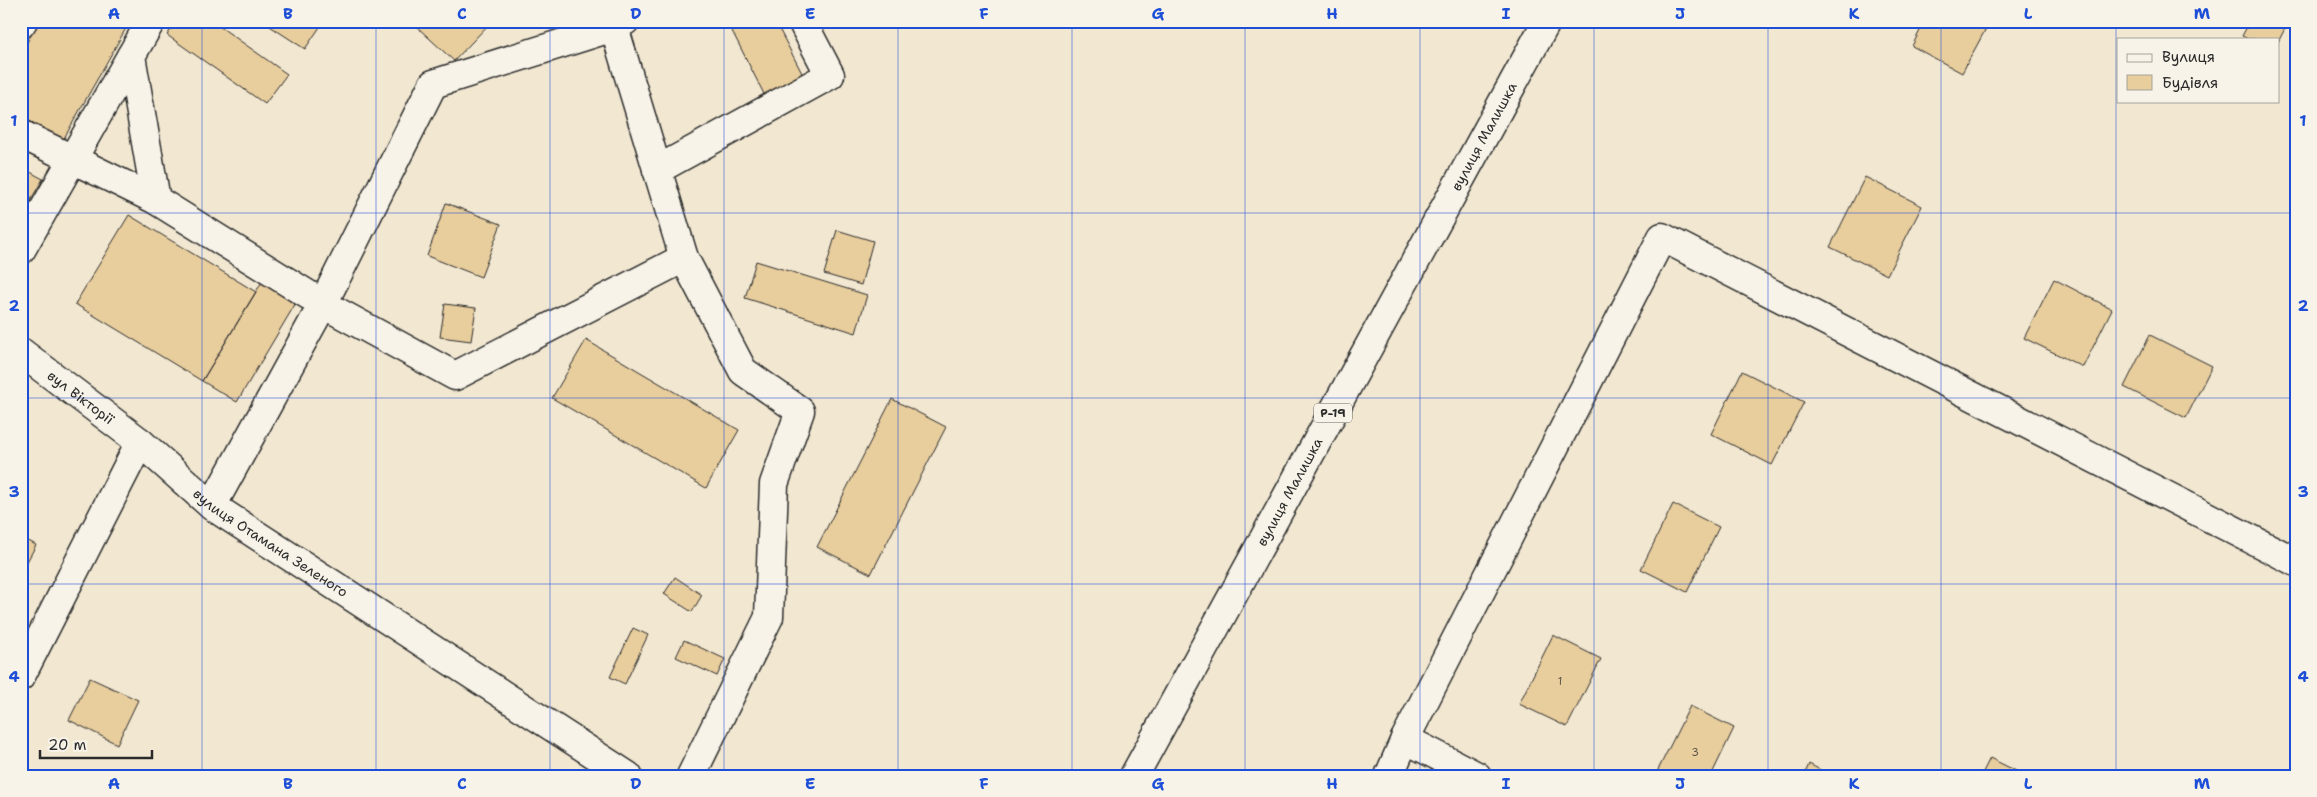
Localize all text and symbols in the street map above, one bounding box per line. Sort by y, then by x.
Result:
text: A [108,3,120,24]
text: B [283,3,293,24]
text: C [457,3,467,24]
text: D [630,3,642,24]
text: E [805,3,815,24]
text: F [979,3,989,24]
text: G [1152,3,1165,24]
text: H [1326,3,1338,24]
text: I [1502,3,1511,24]
text: J [1675,3,1685,24]
text: K [1849,3,1860,24]
text: L [2024,3,2033,24]
text: M [2194,3,2211,24]
legend [2117,38,2280,102]
text: Вулиця [2162,47,2215,67]
text: Будівля [2162,73,2218,93]
street label: вулиця Малишка [1447,79,1521,194]
text: 1 [10,110,18,131]
text: 1 [2299,110,2307,131]
text: 2 [8,295,20,316]
text: 2 [2297,295,2309,316]
street label: вул Вікторії [44,366,118,429]
road number: Р-19 [1314,403,1352,422]
street label: вулиця Малишка [1253,434,1327,549]
text: 3 [8,481,20,502]
text: 3 [2297,481,2309,502]
street label: вулиця Отамана Зеленого [189,484,352,601]
text: 4 [8,666,20,687]
text: 4 [2297,666,2309,687]
house number: 1 [1558,674,1562,689]
scale bar [40,727,152,759]
text: 20 m [48,735,87,755]
house number: 3 [1691,745,1699,760]
text: A [108,773,120,794]
text: B [283,773,293,794]
text: C [457,773,467,794]
text: D [630,773,642,794]
text: E [805,773,815,794]
text: F [979,773,989,794]
text: G [1152,773,1165,794]
text: H [1326,773,1338,794]
text: I [1502,773,1511,794]
text: J [1675,773,1685,794]
text: K [1849,773,1860,794]
text: L [2024,773,2033,794]
text: M [2194,773,2211,794]

